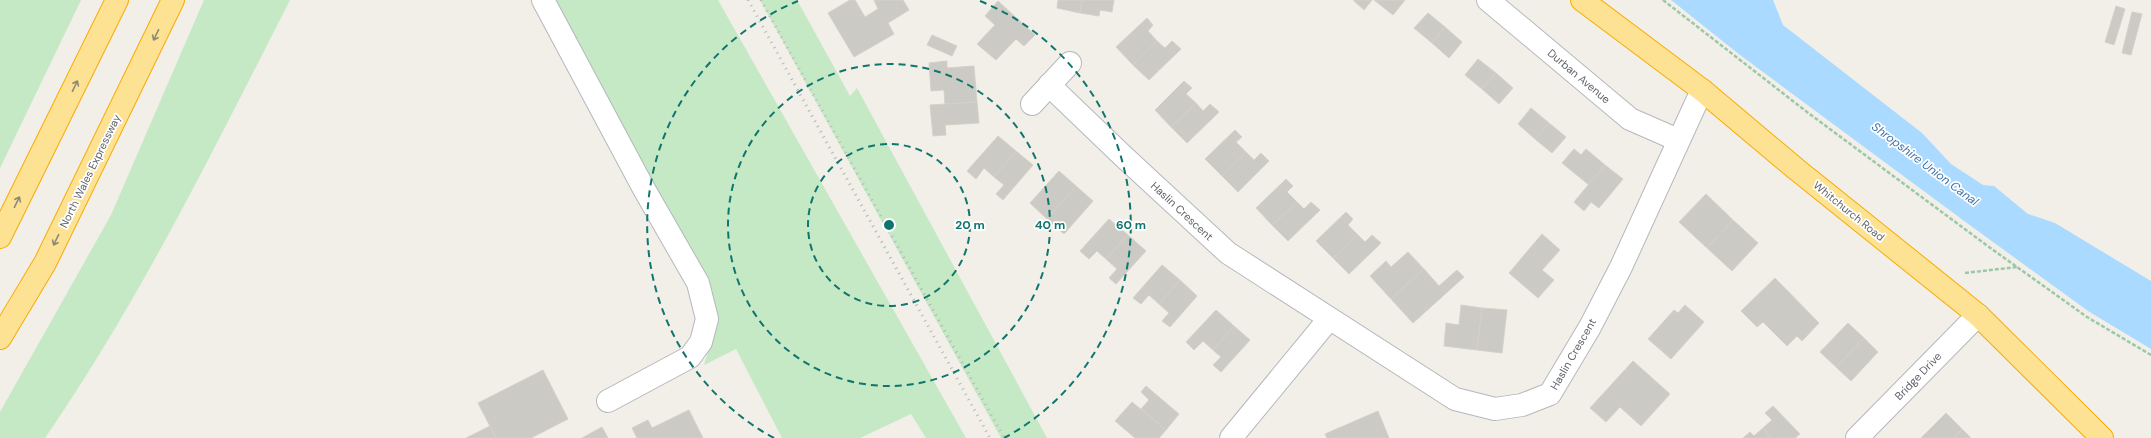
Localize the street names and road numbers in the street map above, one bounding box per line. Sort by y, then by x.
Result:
street label: Durban Avenue [1545,46,1613,106]
street label: North Wales Expressway [56,112,124,230]
street label: Whitchurch Road [1811,178,1888,244]
street label: Haslin Crescent [1148,179,1216,243]
street label: Haslin Crescent [1547,316,1599,392]
street label: Bridge Drive [1892,349,1944,403]

